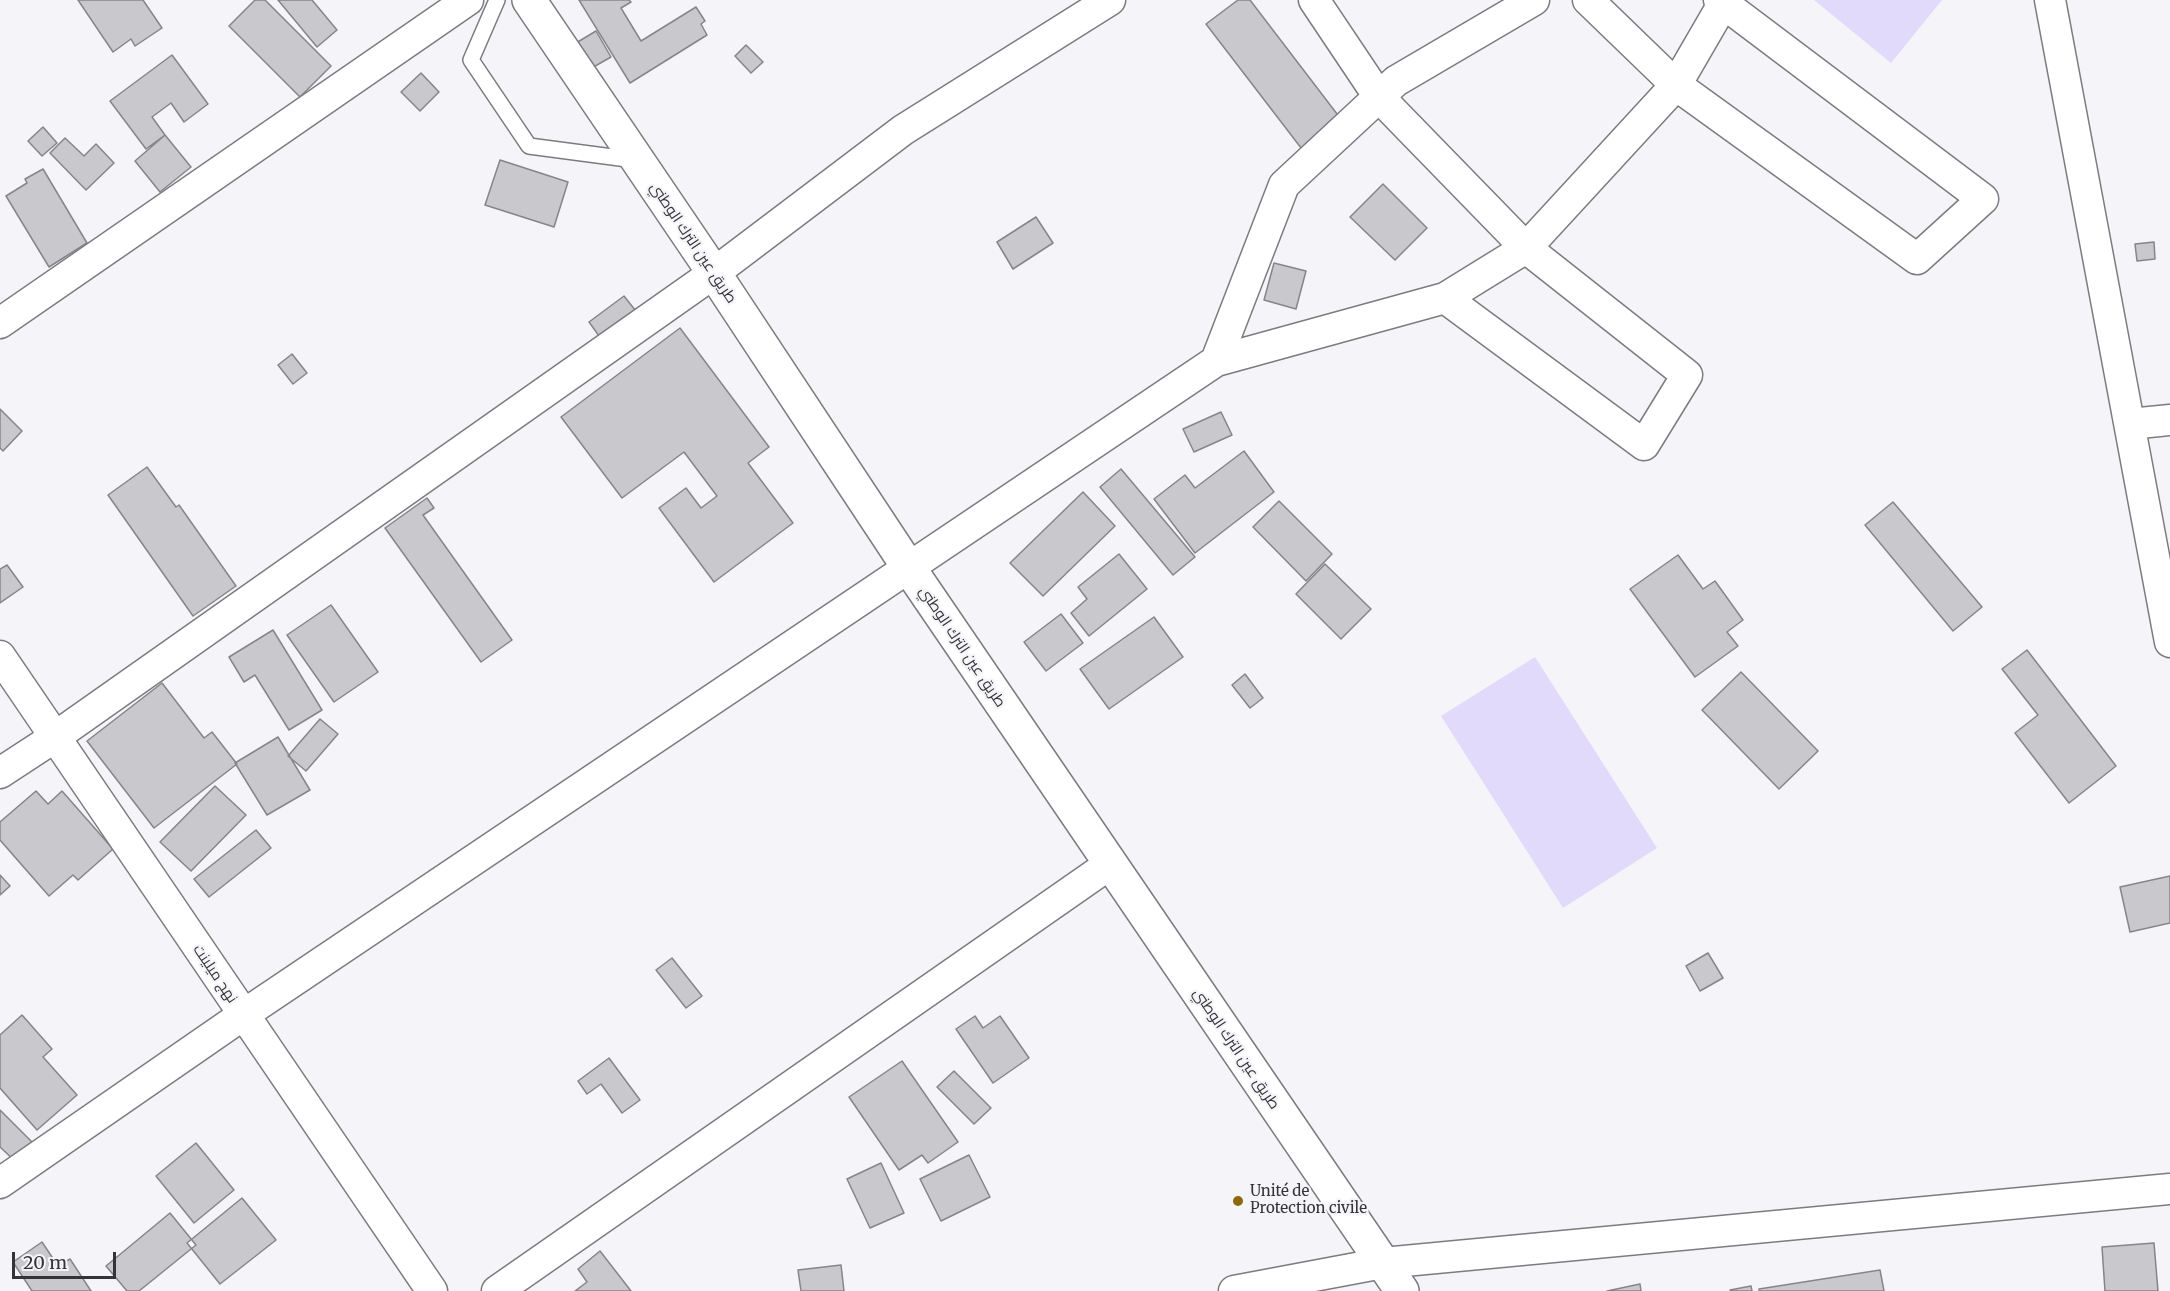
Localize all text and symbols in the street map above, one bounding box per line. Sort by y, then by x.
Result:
street label: طريق عين الترك الوطني [646,179,740,307]
street label: طريق عين الترك الوطني [915,583,1009,711]
street label: نهج ميلينت [189,941,241,1007]
street label: طريق عين الترك الوطني [1189,985,1283,1113]
place label: Unité de Protection civile [1250,1183,1367,1218]
marker: Unité de Protection civile [1231,1194,1245,1208]
scale bar [15,1240,118,1278]
text: 20 m [23,1251,67,1274]

